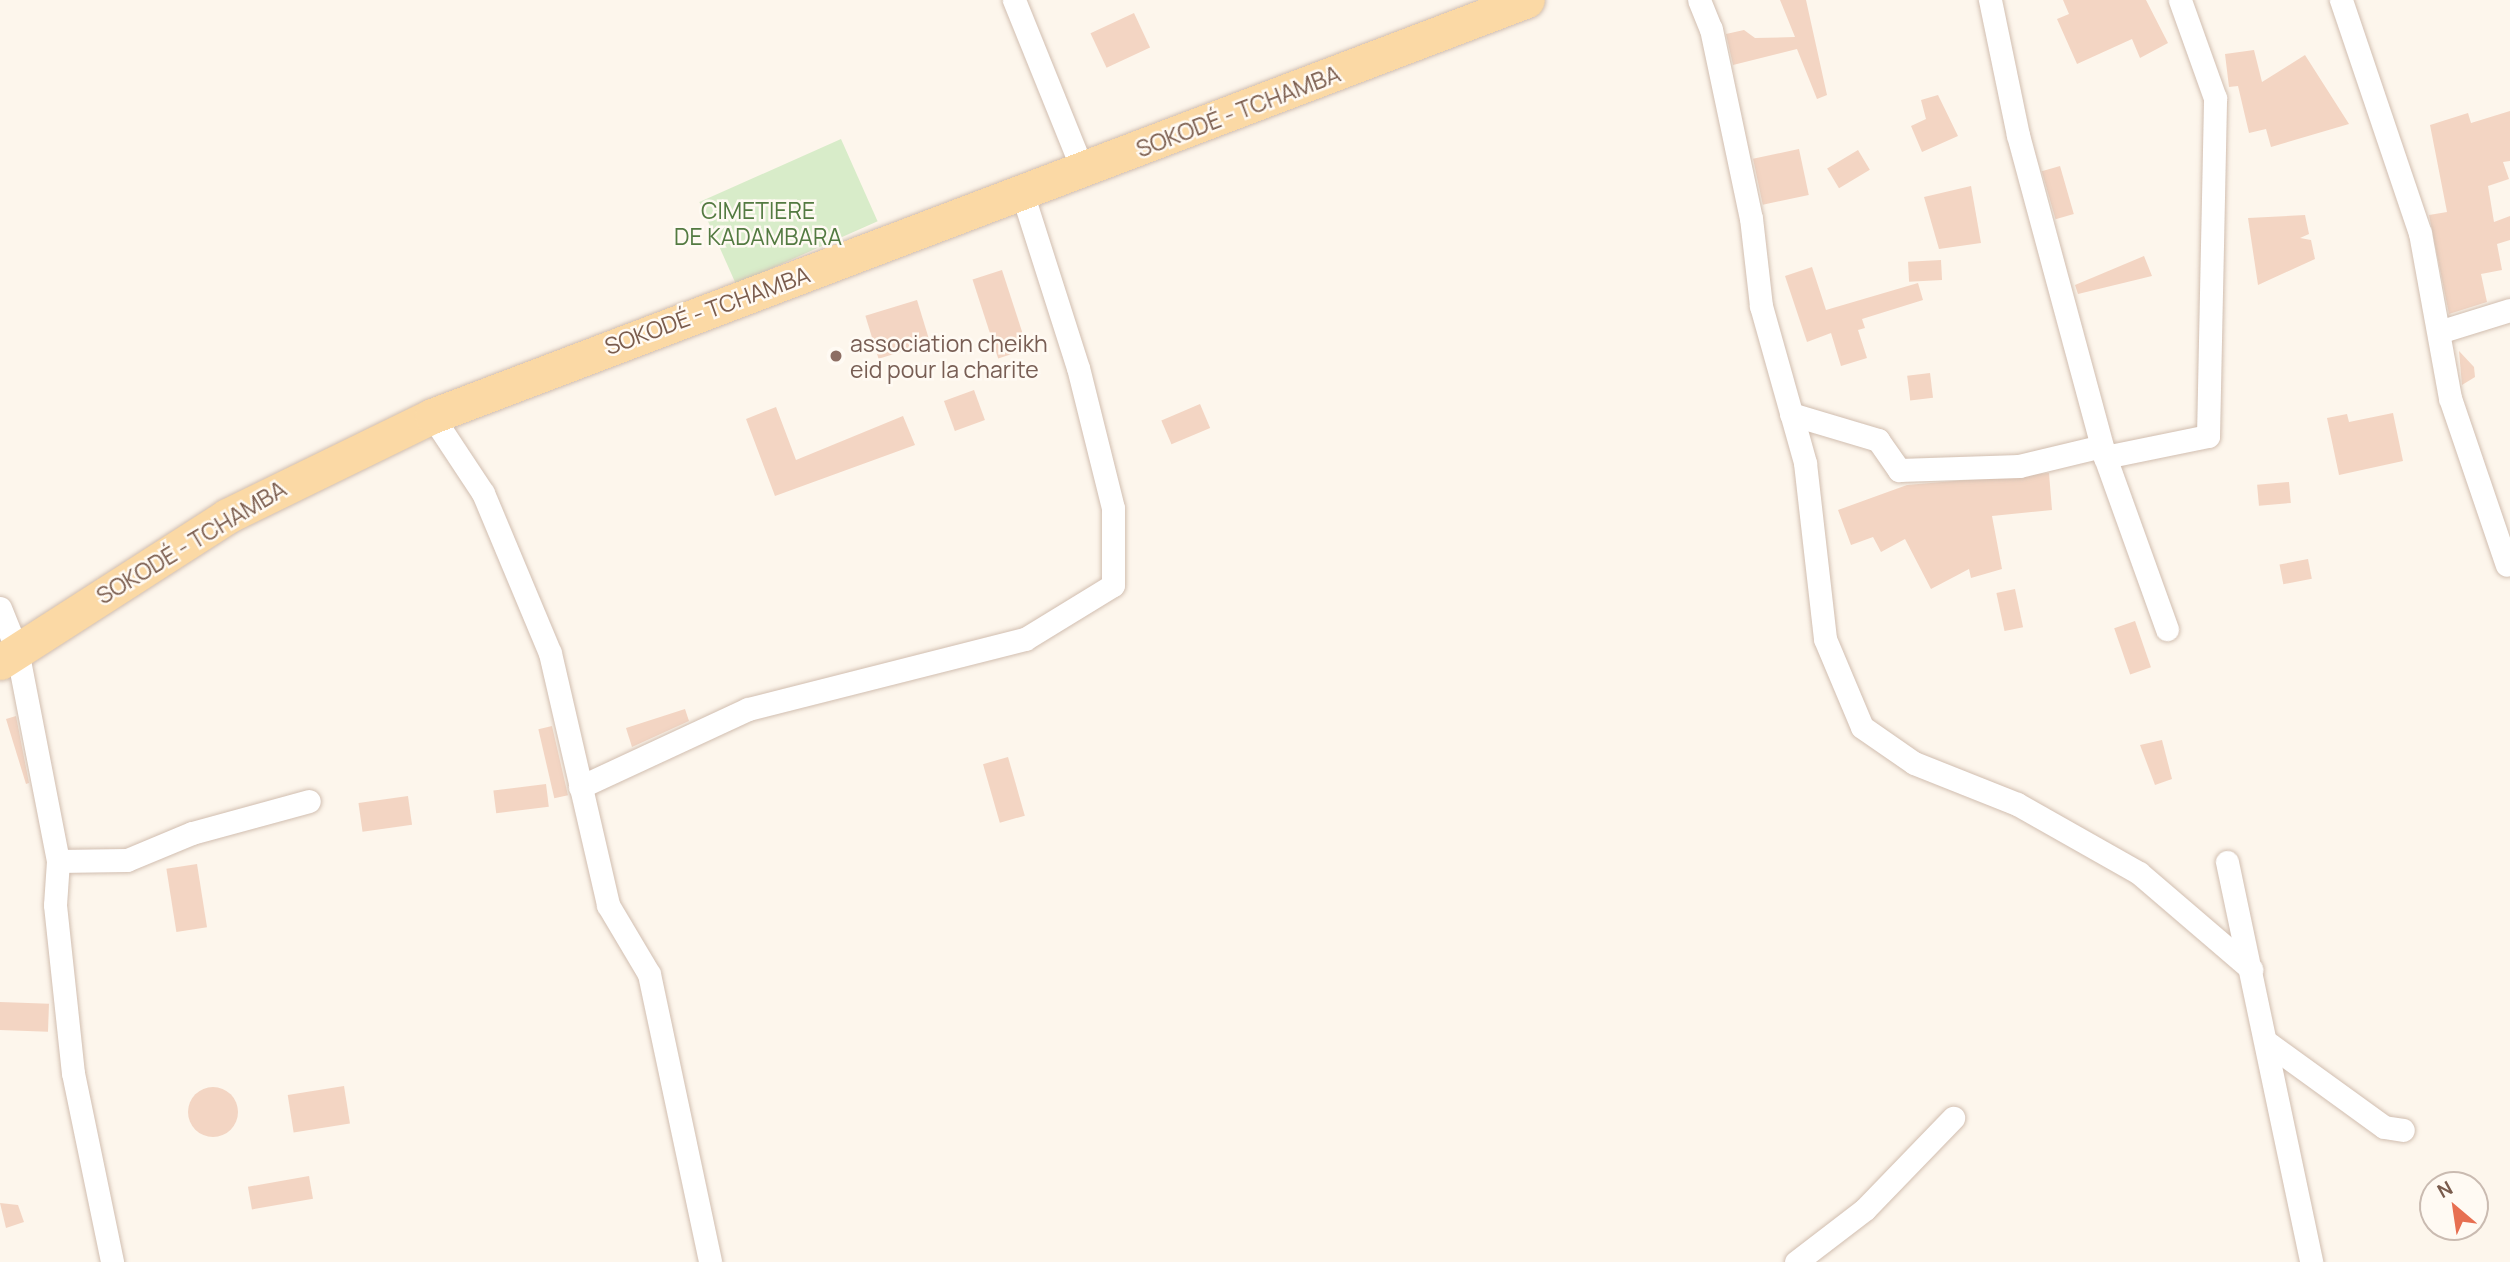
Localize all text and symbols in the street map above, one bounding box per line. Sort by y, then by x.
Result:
street label: SOKODÉ - TCHAMBA [1132,59,1344,163]
park label: CIMETIERE DE KADAMBARA [674,196,842,250]
street label: SOKODÉ - TCHAMBA [601,260,813,360]
place label: association cheikh eid pour la charite [850,329,1048,383]
marker: association cheikh eid pour la charite [828,348,844,364]
street label: SOKODÉ - TCHAMBA [91,474,291,610]
north arrow [2419,1171,2489,1241]
text: N [2433,1175,2457,1204]

